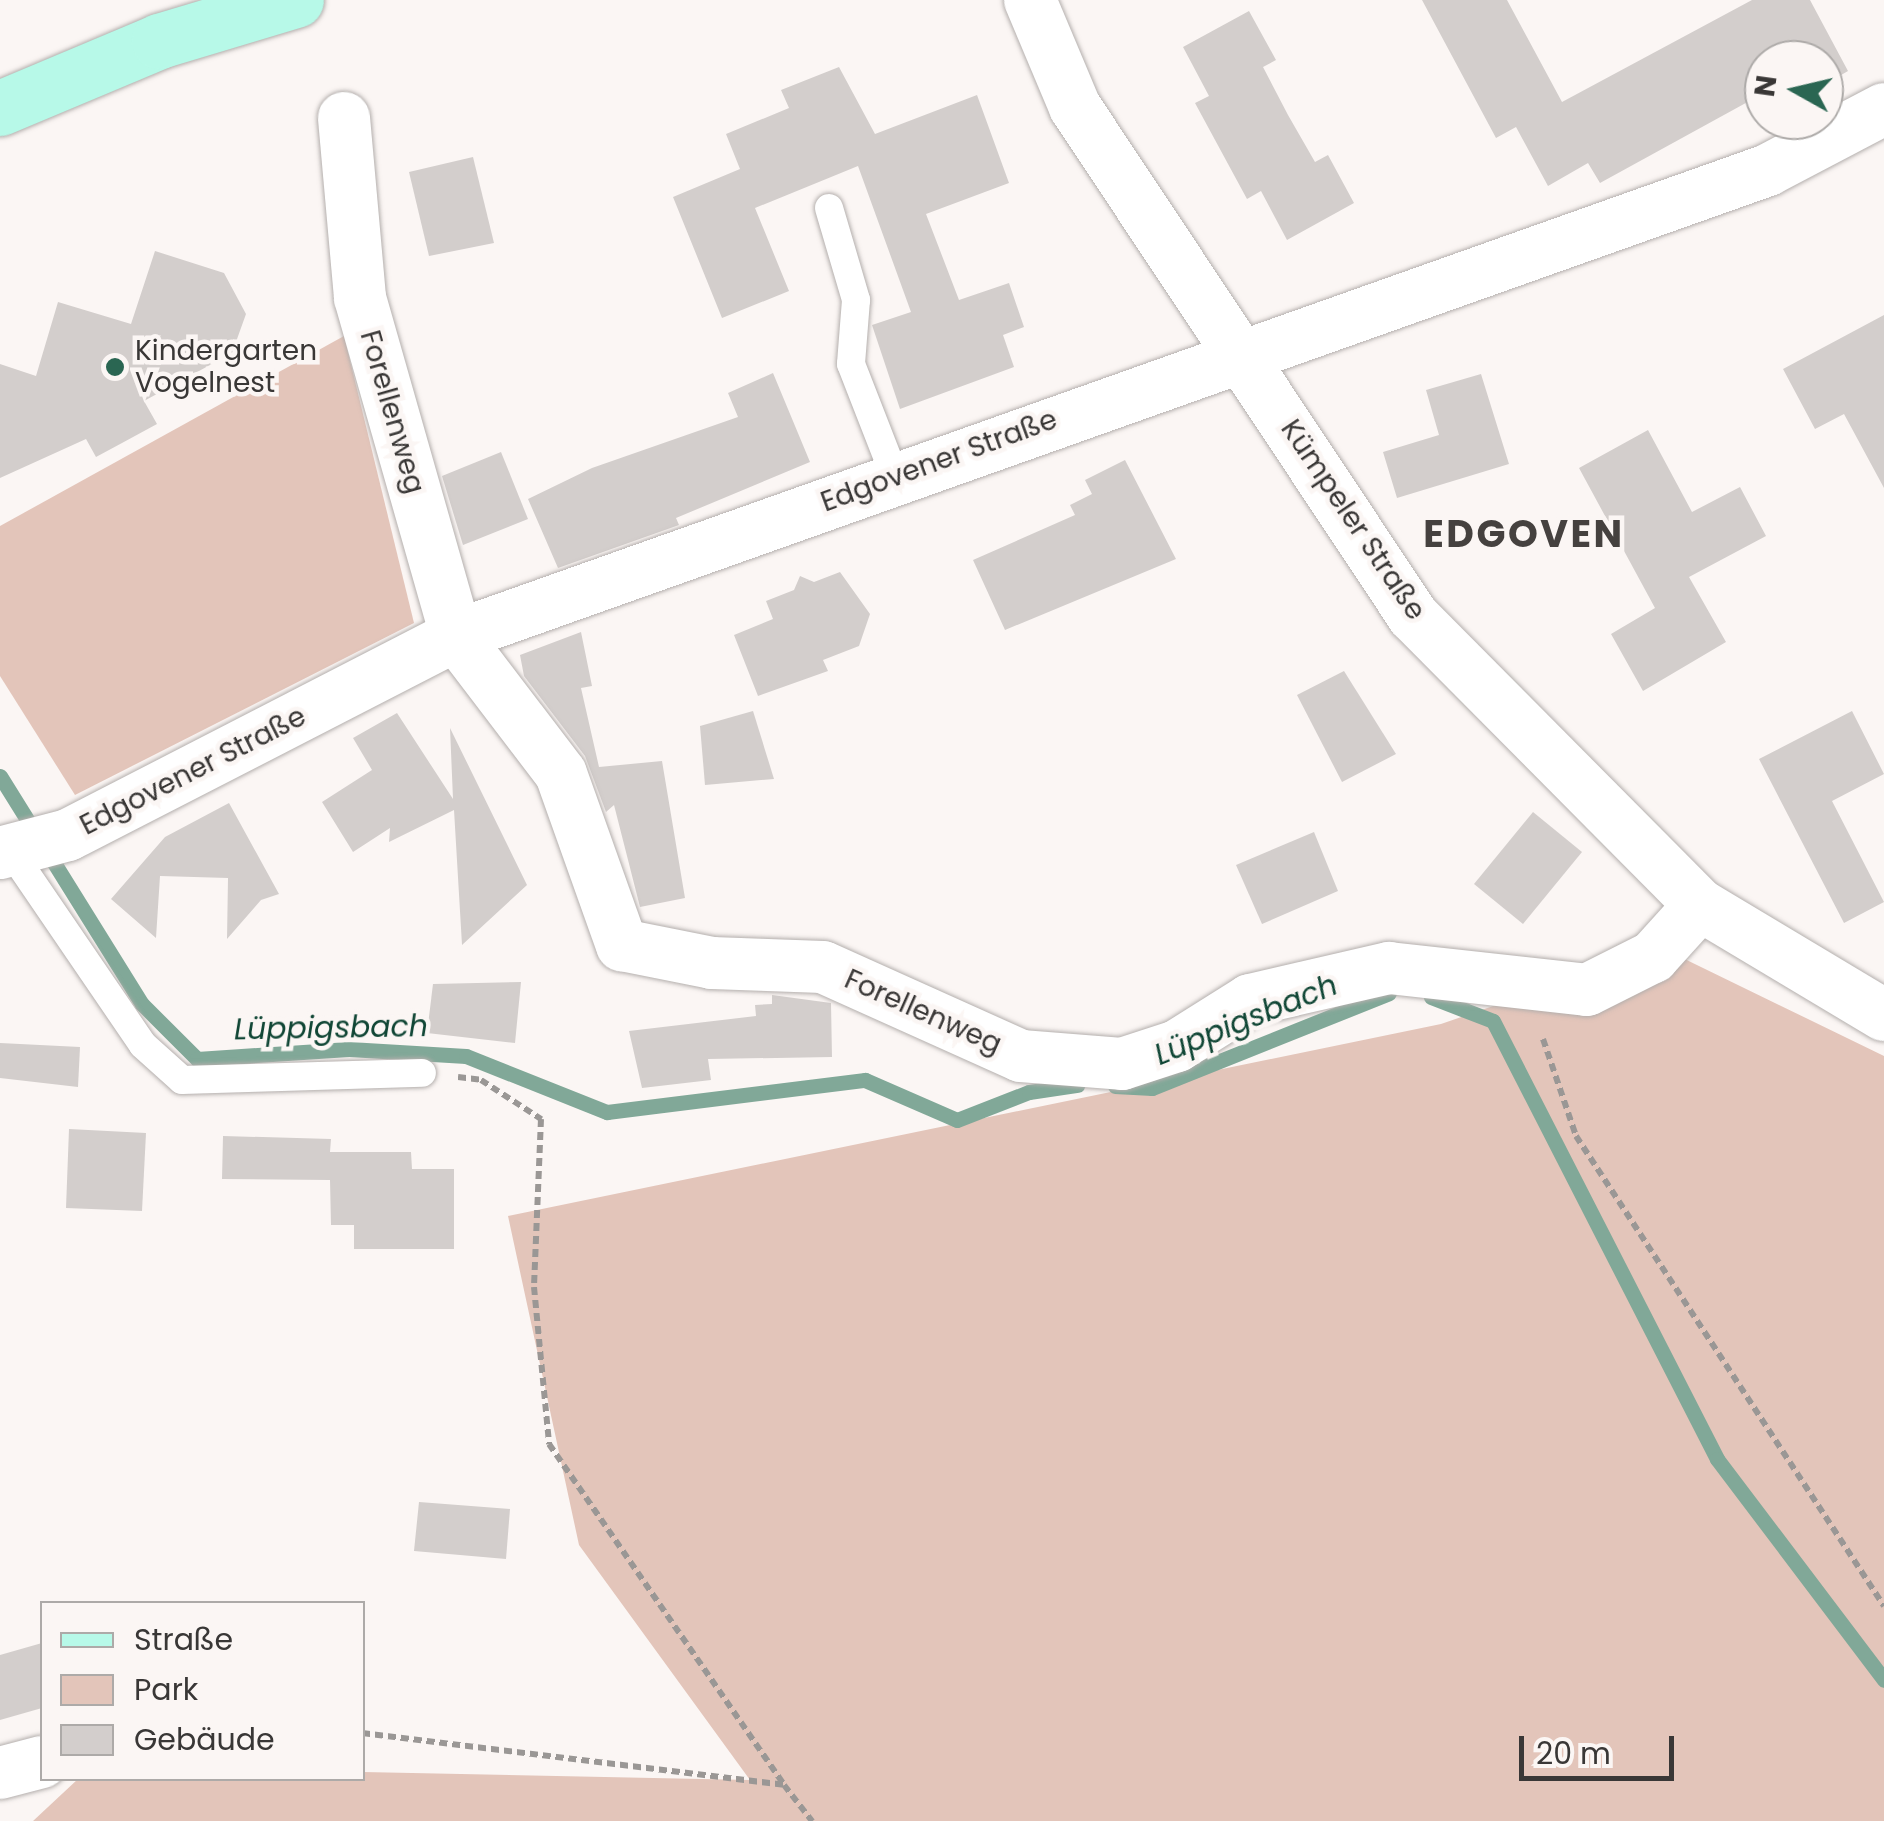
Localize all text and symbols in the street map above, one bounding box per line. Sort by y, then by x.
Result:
north arrow [1744,40,1844,140]
text: N [1745,73,1787,99]
street label: Forellenweg [353,327,431,497]
place label: Kindergarten Vogelnest [135,334,317,400]
marker: Kindergarten Vogelnest [104,356,126,378]
street label: Edgovener Straße [816,403,1062,519]
street label: Kümpeler Straße [1274,413,1432,627]
district label: EDGOVEN [1423,511,1625,557]
street label: Edgovener Straße [75,700,311,842]
street label: Forellenweg [839,962,1007,1062]
water label: Lüppigsbach [1149,967,1343,1073]
water label: Lüppigsbach [234,1008,428,1048]
legend [40,1601,365,1781]
text: Straße [134,1618,233,1661]
text: Park [134,1668,198,1711]
scale bar [1524,1716,1679,1778]
text: Gebäude [134,1718,275,1761]
text: 20 m [1536,1732,1611,1775]

